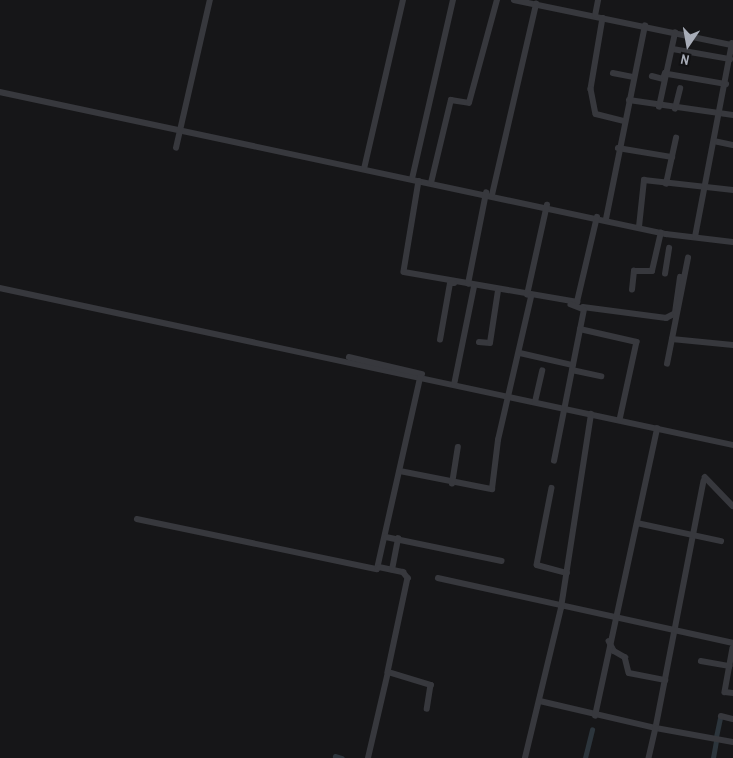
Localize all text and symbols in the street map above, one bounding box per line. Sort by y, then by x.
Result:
north arrow [663,20,713,70]
text: N [679,50,691,69]

